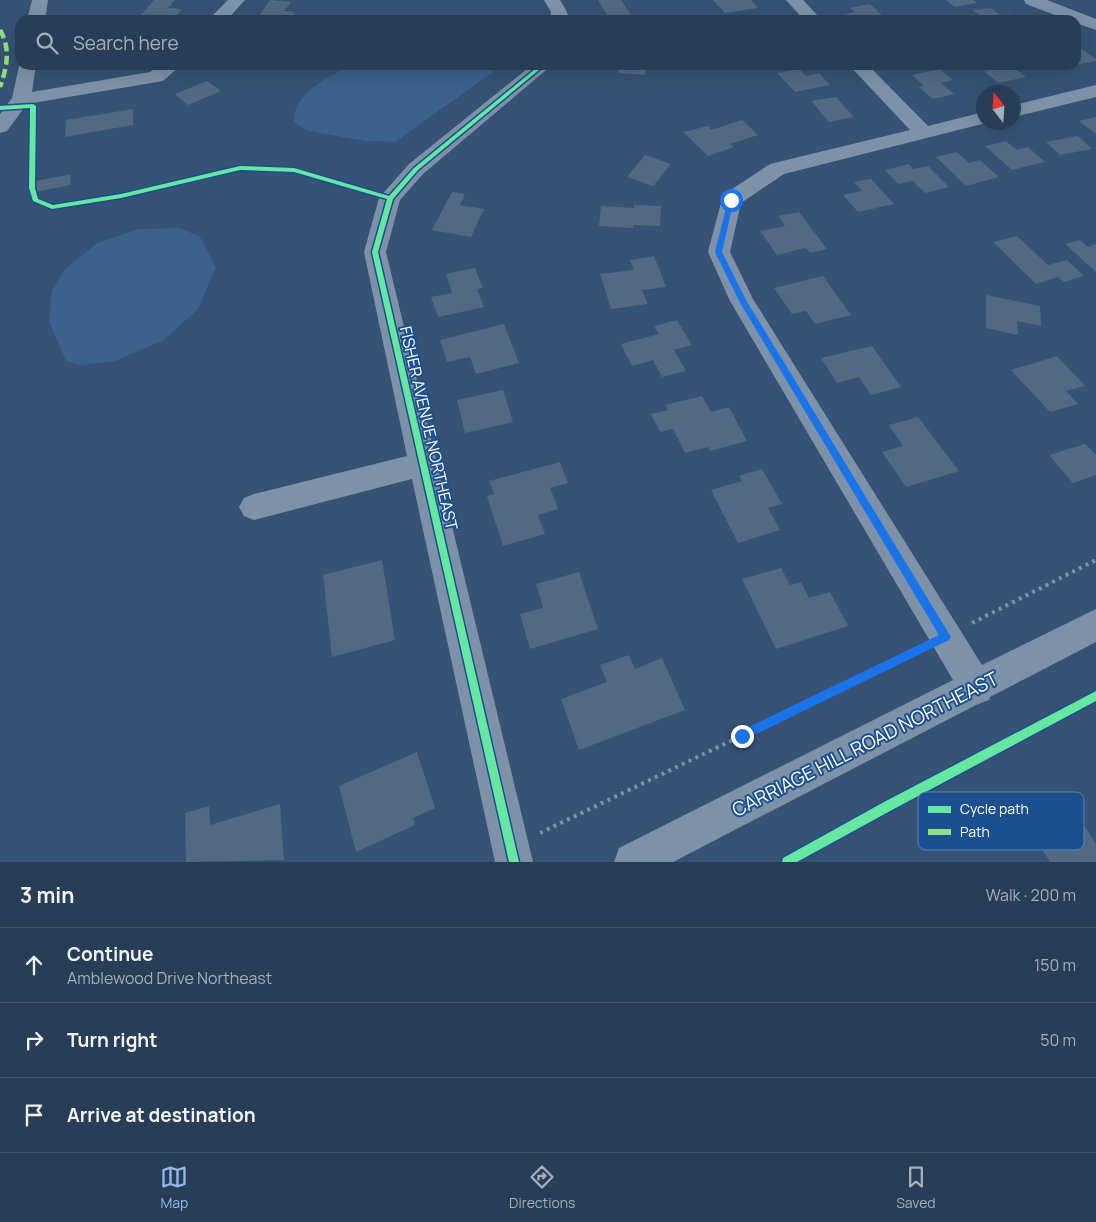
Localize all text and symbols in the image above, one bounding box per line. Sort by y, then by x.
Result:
search box [15,15,1081,70]
icon: search [33,29,61,57]
text: Search here [73,30,179,56]
north arrow [976,85,1021,130]
route start [720,189,743,212]
street label: FISHER AVENUE NORTHEAST [395,324,463,533]
street label: CARRIAGE HILL ROAD NORTHEAST [727,665,1003,823]
route end [731,725,754,748]
legend [918,792,1084,850]
text: Cycle path [960,799,1029,818]
text: Path [960,822,990,841]
text: 3 min [20,881,74,909]
text: Walk · 200 m [986,884,1076,906]
text: Continue [67,941,153,967]
icon: ahead [20,951,48,979]
text: 150 m [1034,954,1076,976]
text: Amblewood Drive Northeast [67,967,272,989]
icon: right [20,1026,48,1054]
text: Turn right [67,1027,157,1053]
text: 50 m [1040,1029,1076,1051]
icon: arrive [20,1101,48,1129]
text: Arrive at destination [67,1102,256,1128]
tab: Map [160,1163,188,1212]
tab: Directions [509,1163,575,1212]
tab: Saved [896,1163,936,1212]

